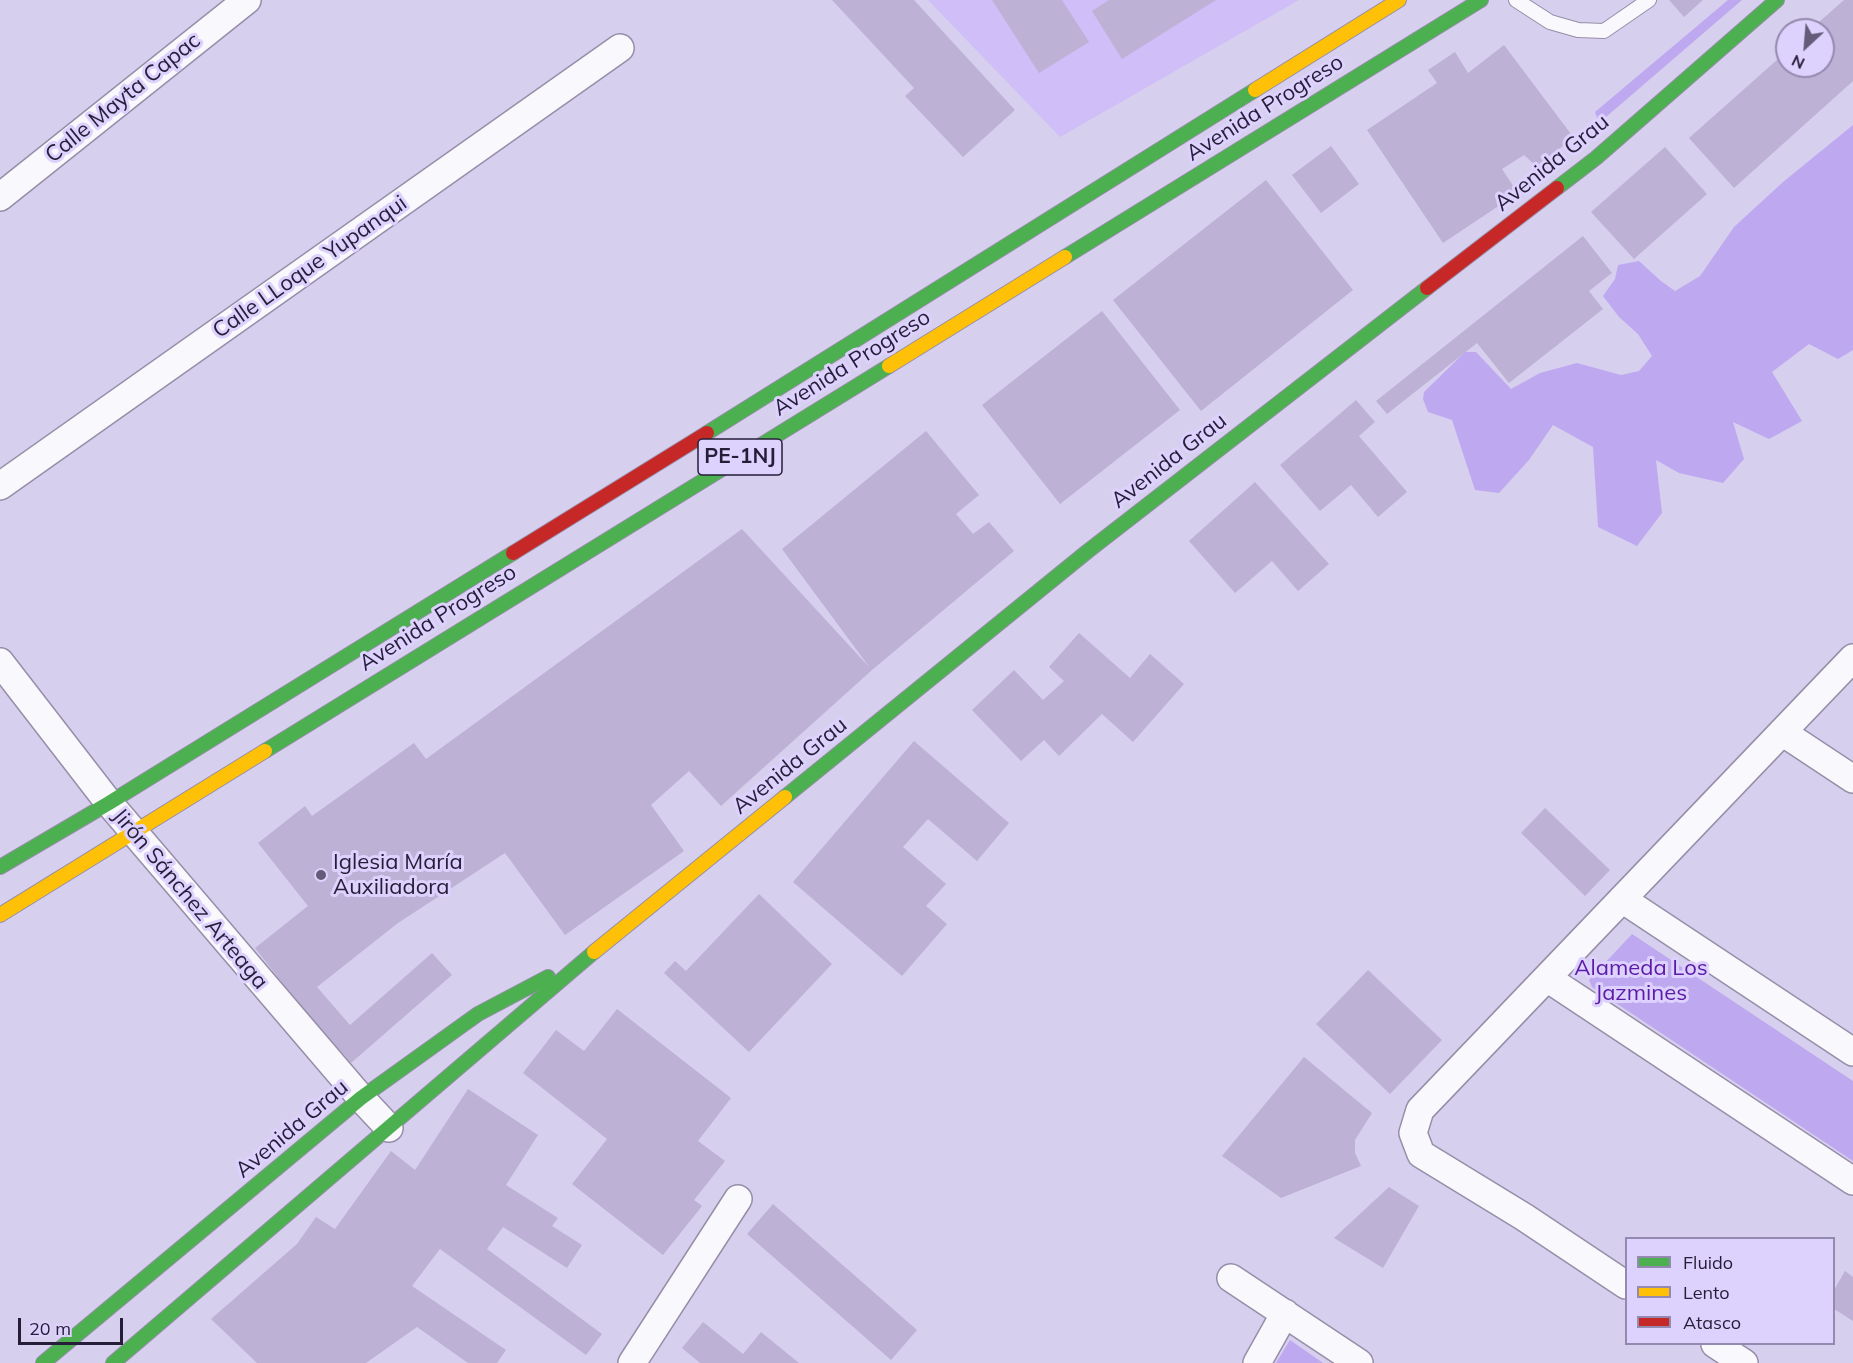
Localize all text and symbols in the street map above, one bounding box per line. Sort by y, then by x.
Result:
north arrow [1775,18,1835,78]
street label: Calle Mayta Capac [40,27,206,169]
street label: Avenida Progreso [1182,49,1348,167]
text: N [1788,51,1808,74]
street label: Avenida Grau [1490,109,1614,217]
street label: Calle LLoque Yupanqui [208,190,412,344]
street label: Avenida Progreso [769,304,935,422]
street label: Avenida Grau [1106,408,1232,514]
road number: PE-1NJ [698,439,782,475]
street label: Avenida Progreso [355,559,521,677]
street label: Avenida Grau [728,712,852,820]
street label: Jirón Sánchez Arteaga [107,803,273,995]
place label: Iglesia María Auxiliadora [333,849,463,900]
marker: Iglesia María Auxiliadora [314,868,328,882]
park label: Alameda Los Jazmines [1574,955,1708,1006]
street label: Avenida Grau [230,1074,354,1184]
legend [1625,1237,1835,1345]
text: Fluido [1683,1251,1733,1274]
text: Lento [1683,1281,1730,1304]
scale bar [21,1306,126,1344]
text: Atasco [1683,1311,1741,1334]
text: 20 m [29,1317,71,1340]

